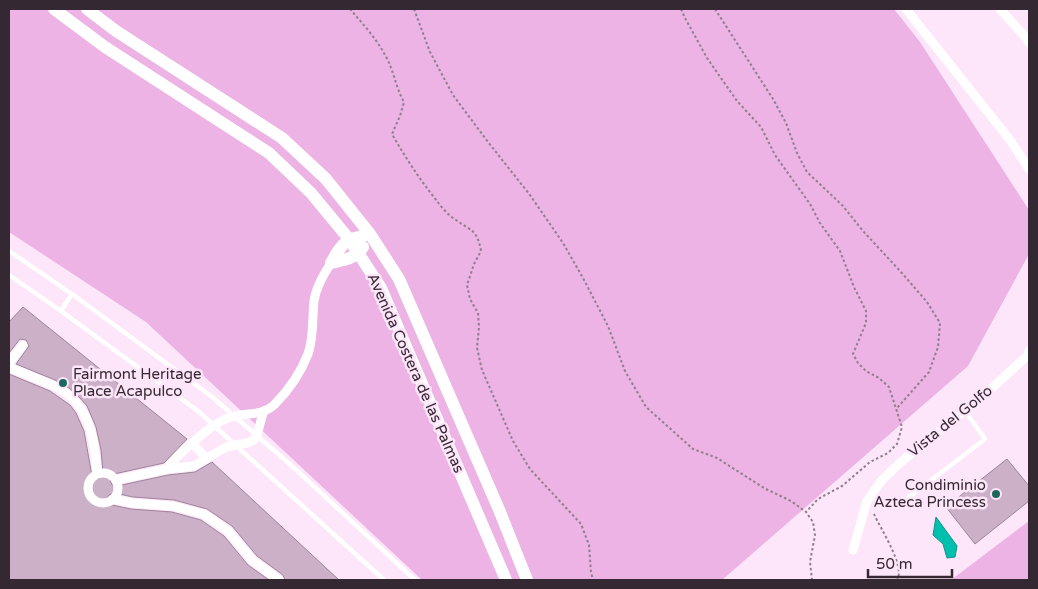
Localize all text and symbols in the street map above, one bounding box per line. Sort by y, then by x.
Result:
street label: Avenida Costera de las Palmas [364,270,468,476]
place label: Fairmont Heritage Place Acapulco [73,365,202,400]
marker: Fairmont Heritage Place Acapulco [57,377,69,389]
street label: Vista del Golfo [904,381,996,461]
place label: Condiminio Azteca Princess [873,476,986,511]
marker: Condiminio Azteca Princess [990,488,1002,500]
scale bar [868,546,952,578]
text: 50 m [876,555,913,573]

